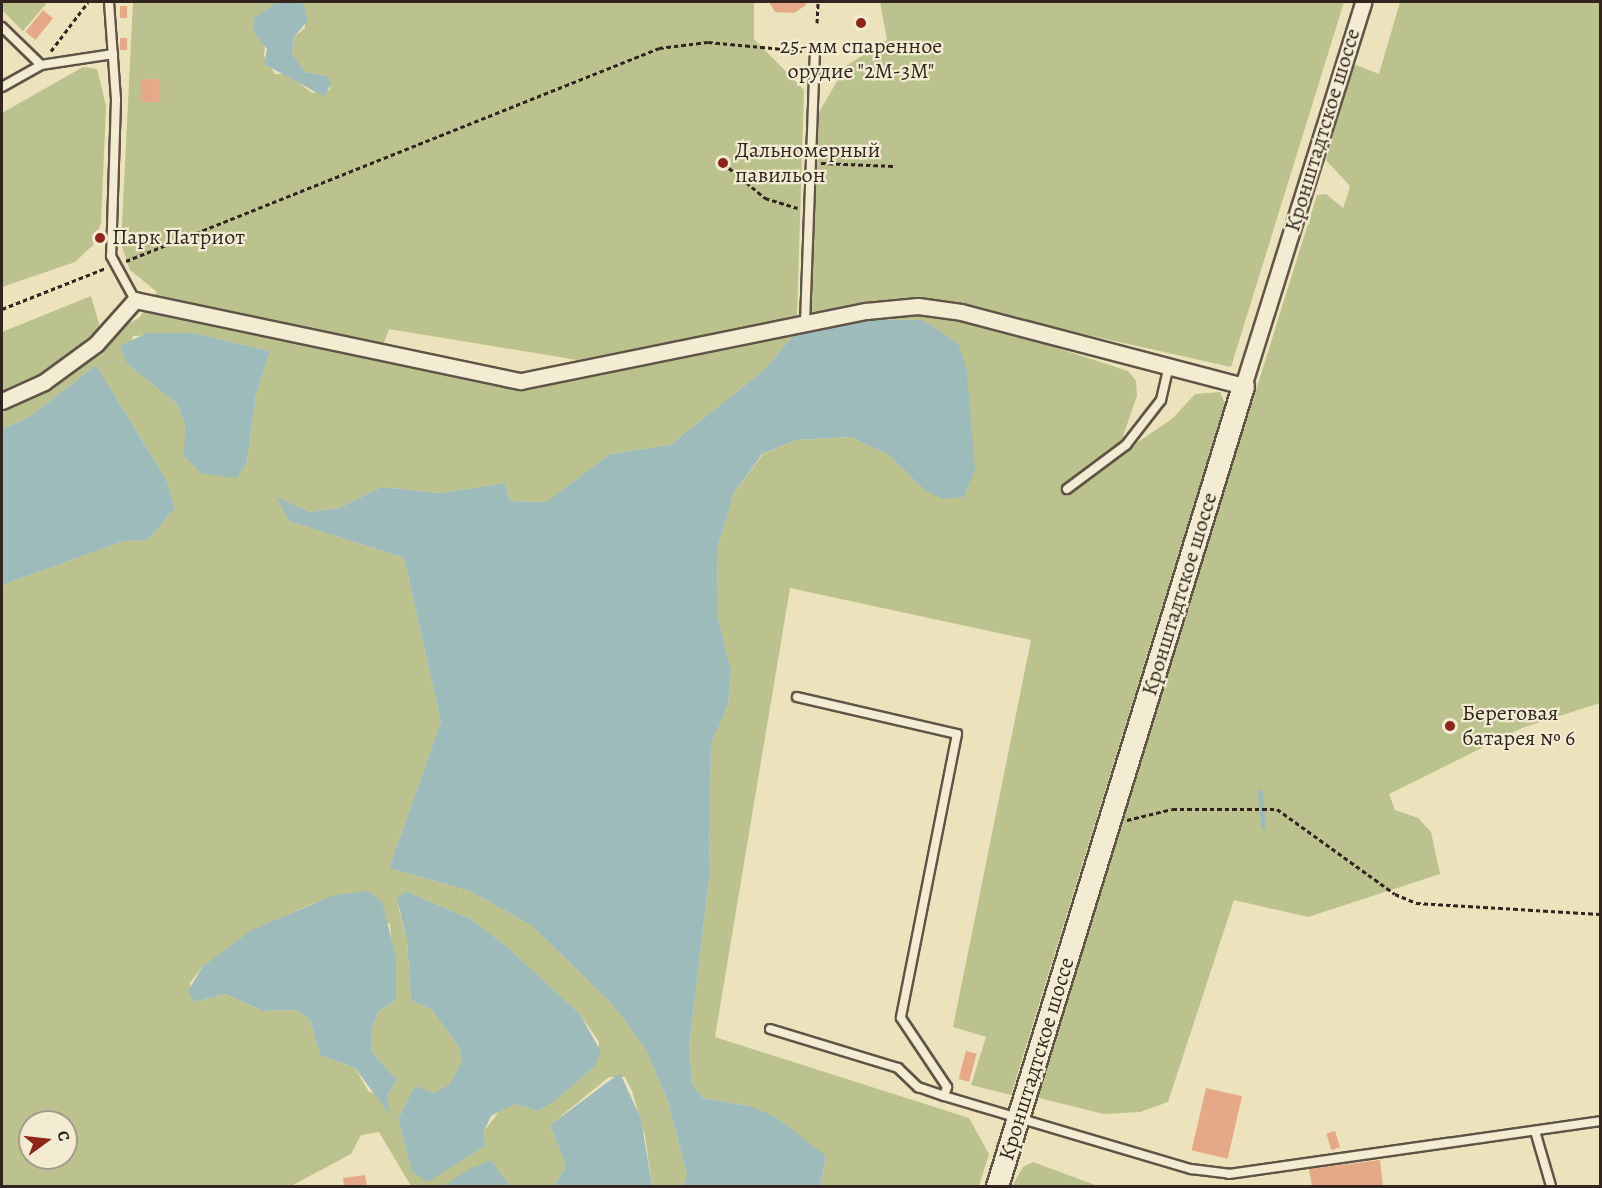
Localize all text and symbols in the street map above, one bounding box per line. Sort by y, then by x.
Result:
marker: 25-мм спаренное орудие "2М-3М" [854,16,868,30]
street label: Кронштадтское шоссе [1280,25,1366,235]
place label: 25-мм спаренное орудие "2М-3М" [780,33,942,84]
place label: Дальномерный павильон [735,137,880,188]
marker: Дальномерный павильон [716,156,730,170]
place label: Парк Патриот [112,225,245,251]
marker: Парк Патриот [93,231,107,245]
street label: Кронштадтское шоссе [1137,489,1223,699]
place label: Береговая батарея № 6 [1462,700,1575,752]
marker: Береговая батарея № 6 [1443,719,1457,733]
street label: Кронштадтское шоссе [994,954,1080,1164]
north arrow [18,1110,78,1170]
text: С [52,1128,75,1143]

